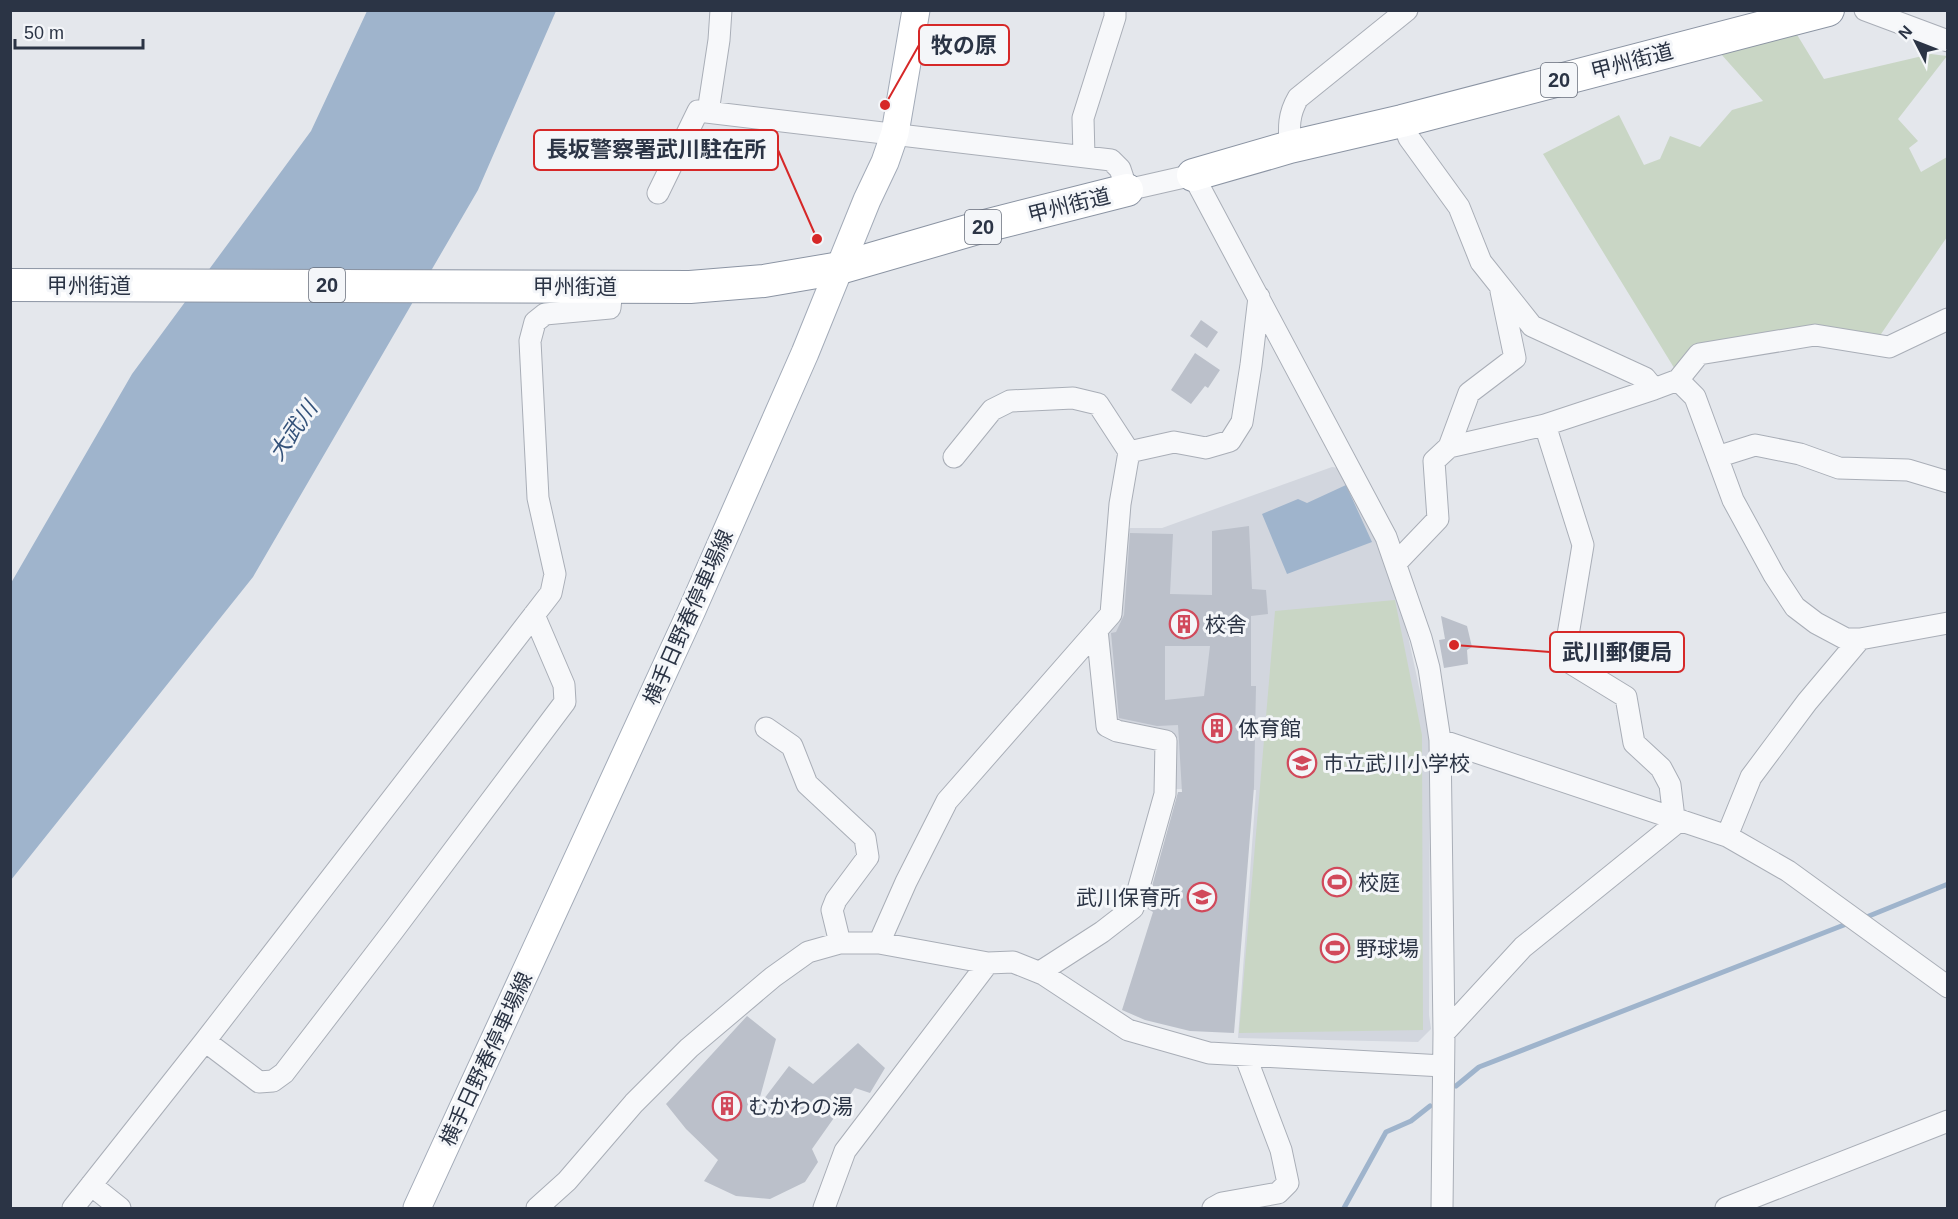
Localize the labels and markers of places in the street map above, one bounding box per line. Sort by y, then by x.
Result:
callout: 牧の原 [919,25,1009,65]
callout: 長坂警察署武川駐在所 [534,130,778,170]
building icon: 校舎 [1168,608,1200,640]
place label: 校舎 [1205,613,1247,636]
callout: 武川郵便局 [1550,632,1684,672]
building icon: 体育館 [1201,712,1233,744]
place label: 体育館 [1238,717,1301,740]
school or university icon: 市立武川小学校 [1286,747,1318,779]
place label: 市立武川小学校 [1323,752,1470,775]
sports icon: 校庭 [1321,866,1353,898]
place label: 校庭 [1358,871,1400,894]
school or university icon: 武川保育所 [1186,881,1218,913]
place label: 武川保育所 [1076,886,1181,909]
sports icon: 野球場 [1319,932,1351,964]
place label: 野球場 [1356,937,1419,960]
building icon: むかわの湯 [711,1090,743,1122]
place label: むかわの湯 [748,1095,853,1118]

